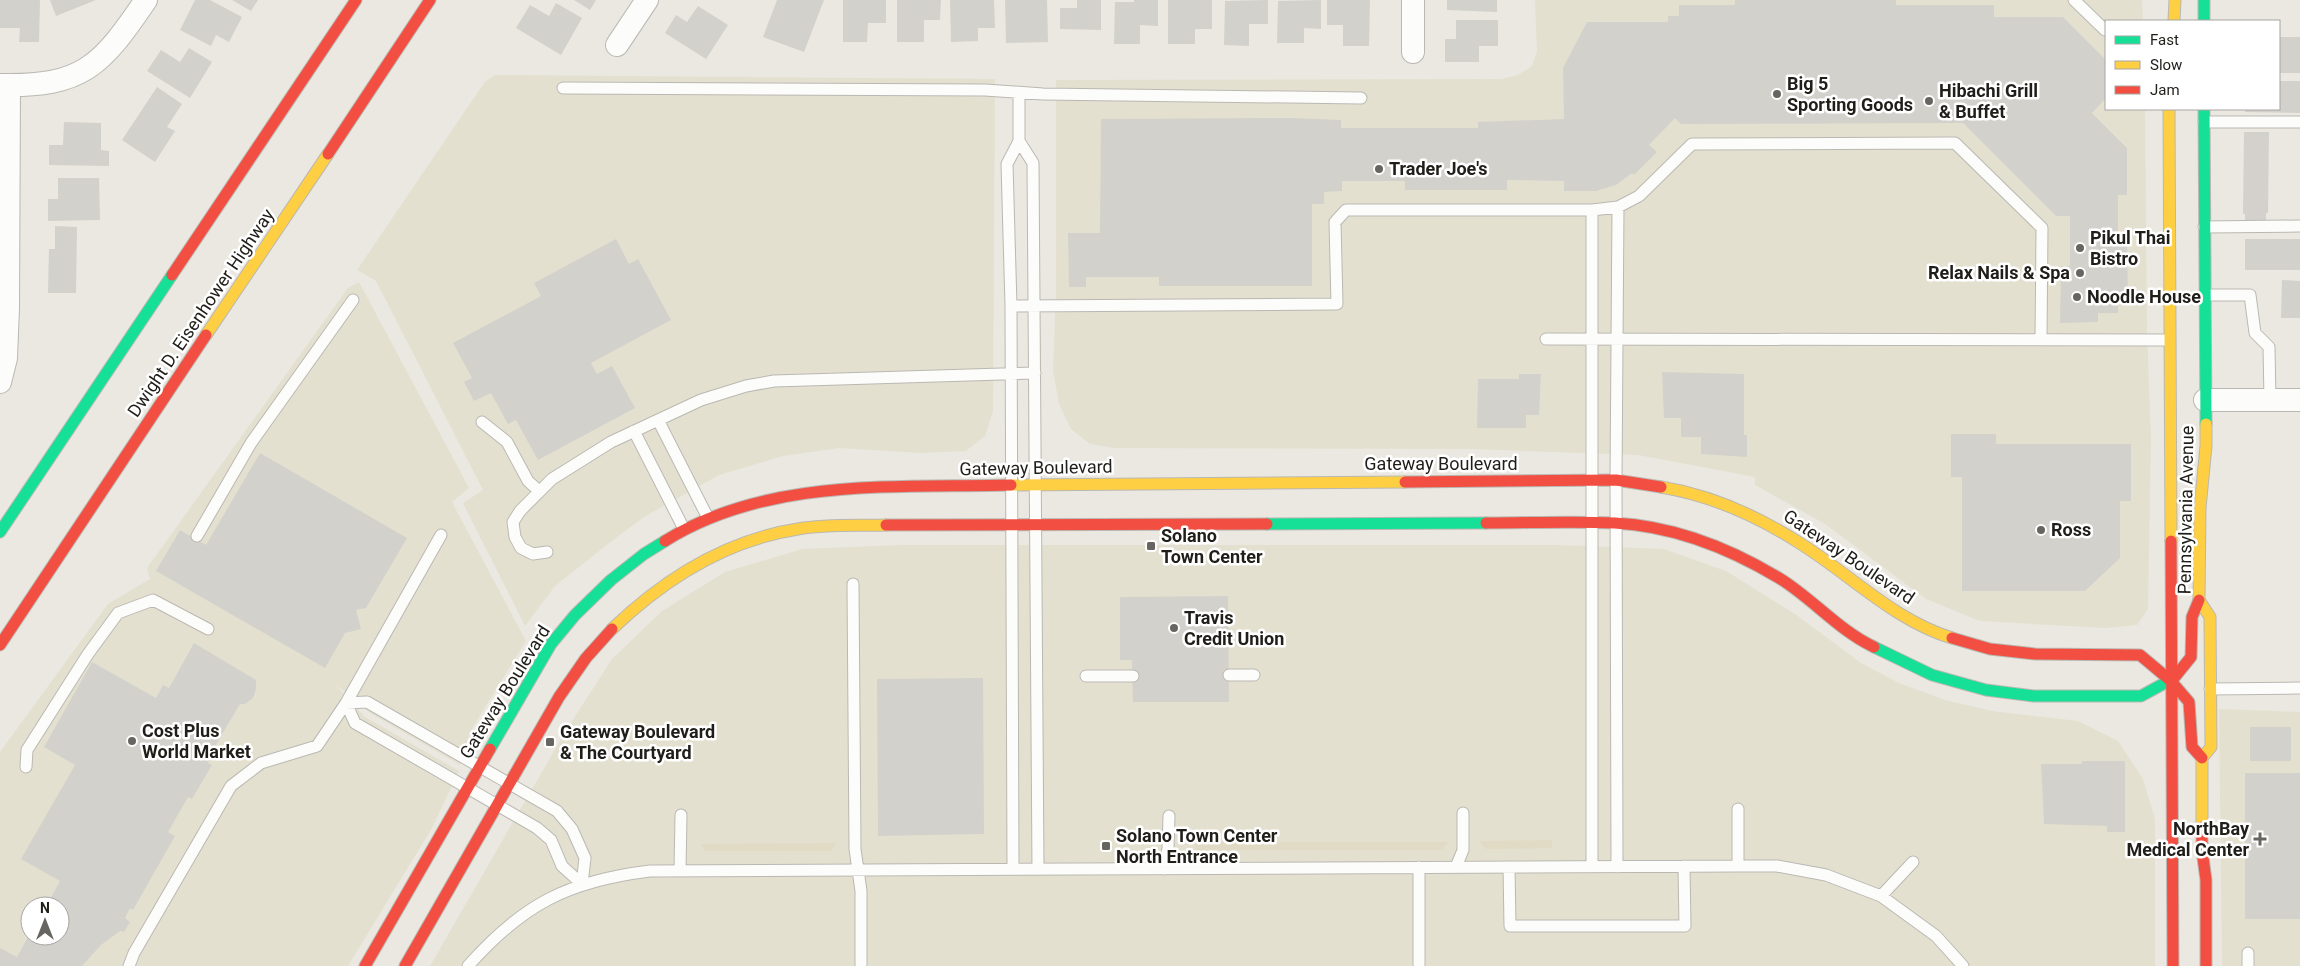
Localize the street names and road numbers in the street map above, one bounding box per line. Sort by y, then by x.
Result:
street label: Dwight D. Eisenhower Highway [123,204,278,421]
street label: Pennsylvania Avenue [2174,425,2197,594]
street label: Gateway Boulevard [1364,453,1518,474]
street label: Gateway Boulevard [959,456,1113,479]
street label: Gateway Boulevard [1780,505,1919,608]
street label: Gateway Boulevard [455,621,554,762]

